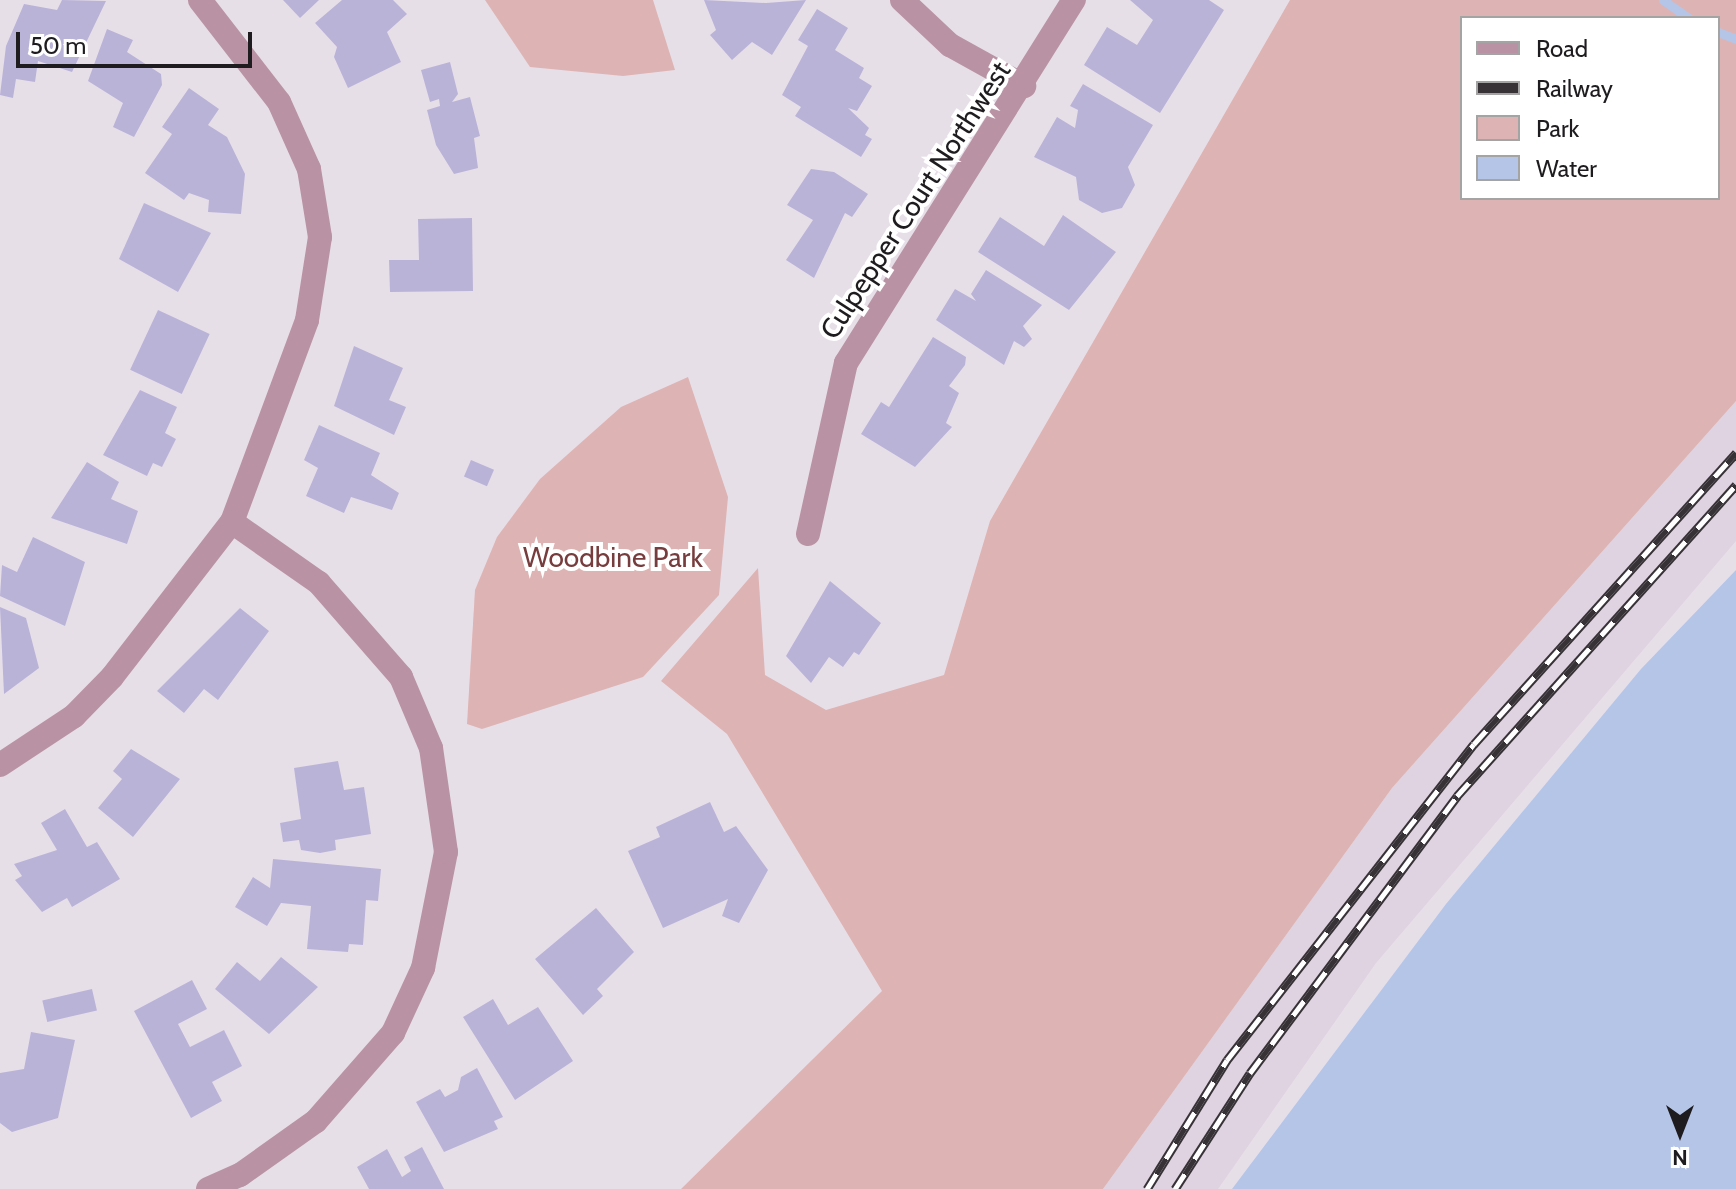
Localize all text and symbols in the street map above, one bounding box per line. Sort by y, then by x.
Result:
scale bar [20,16,256,66]
legend [1460,16,1720,200]
text: 50 m [30,31,86,60]
text: Road [1536,34,1588,63]
street label: Culpepper Court Northwest [813,55,1017,345]
text: Railway [1536,74,1613,103]
text: Park [1536,114,1579,143]
text: Water [1536,154,1597,183]
park label: Woodbine Park [523,540,703,574]
north arrow [1640,1093,1720,1173]
text: N [1672,1144,1688,1171]

